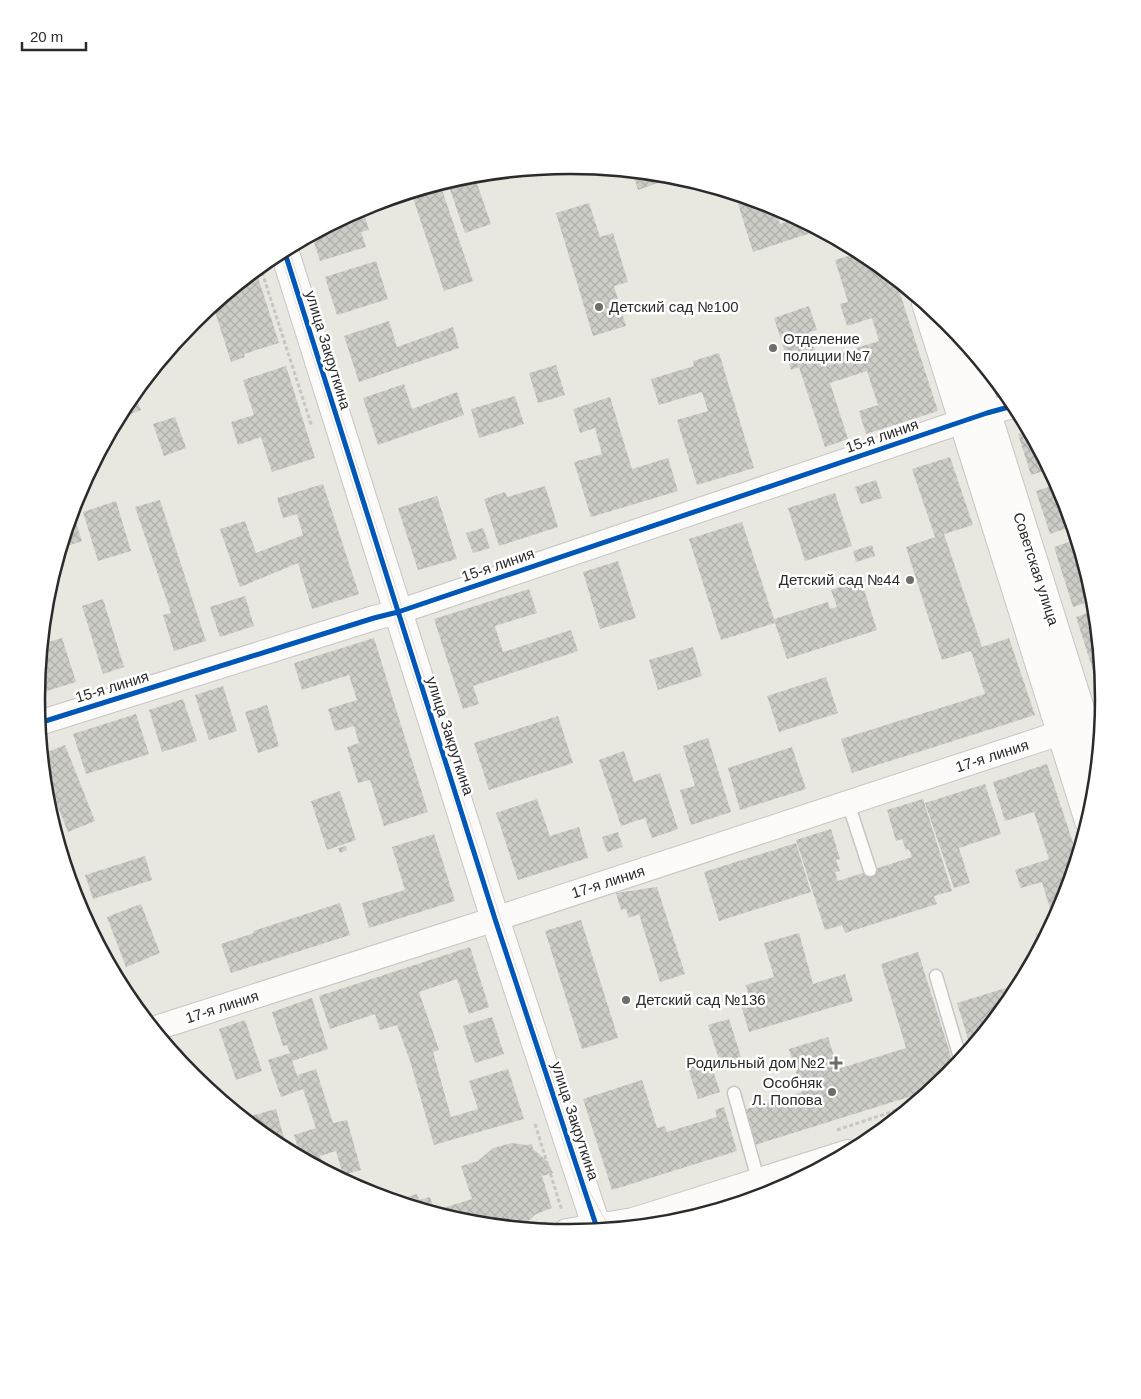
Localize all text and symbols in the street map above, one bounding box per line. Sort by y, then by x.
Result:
scale bar [22,20,86,52]
text: 20 m [30,28,63,45]
street label: улица Закруткина [302,288,355,412]
place label: Детский сад №100 [609,298,739,315]
marker: Детский сад №100 [593,301,605,313]
place label: Отделение полиции №7 [783,330,870,364]
marker: Отделение полиции №7 [767,342,779,354]
street label: 15-я линия [843,415,920,456]
street label: Советская улица [1010,510,1063,628]
street label: 15-я линия [459,544,536,585]
place label: Детский сад №44 [779,571,900,588]
marker: Детский сад №44 [904,574,916,586]
street label: 15-я линия [73,667,151,706]
street label: улица Закруткина [423,674,478,798]
street label: 17-я линия [953,736,1031,775]
street label: 17-я линия [569,862,647,901]
street label: 17-я линия [183,987,261,1026]
place label: Детский сад №136 [636,991,766,1008]
marker: Детский сад №136 [620,994,632,1006]
place label: Родильный дом №2 [686,1054,825,1071]
marker: Родильный дом №2 [829,1056,843,1070]
street label: улица Закруткина [548,1059,603,1183]
place label: Особняк Л. Попова [752,1074,823,1108]
marker: Особняк Л. Попова [826,1086,838,1098]

